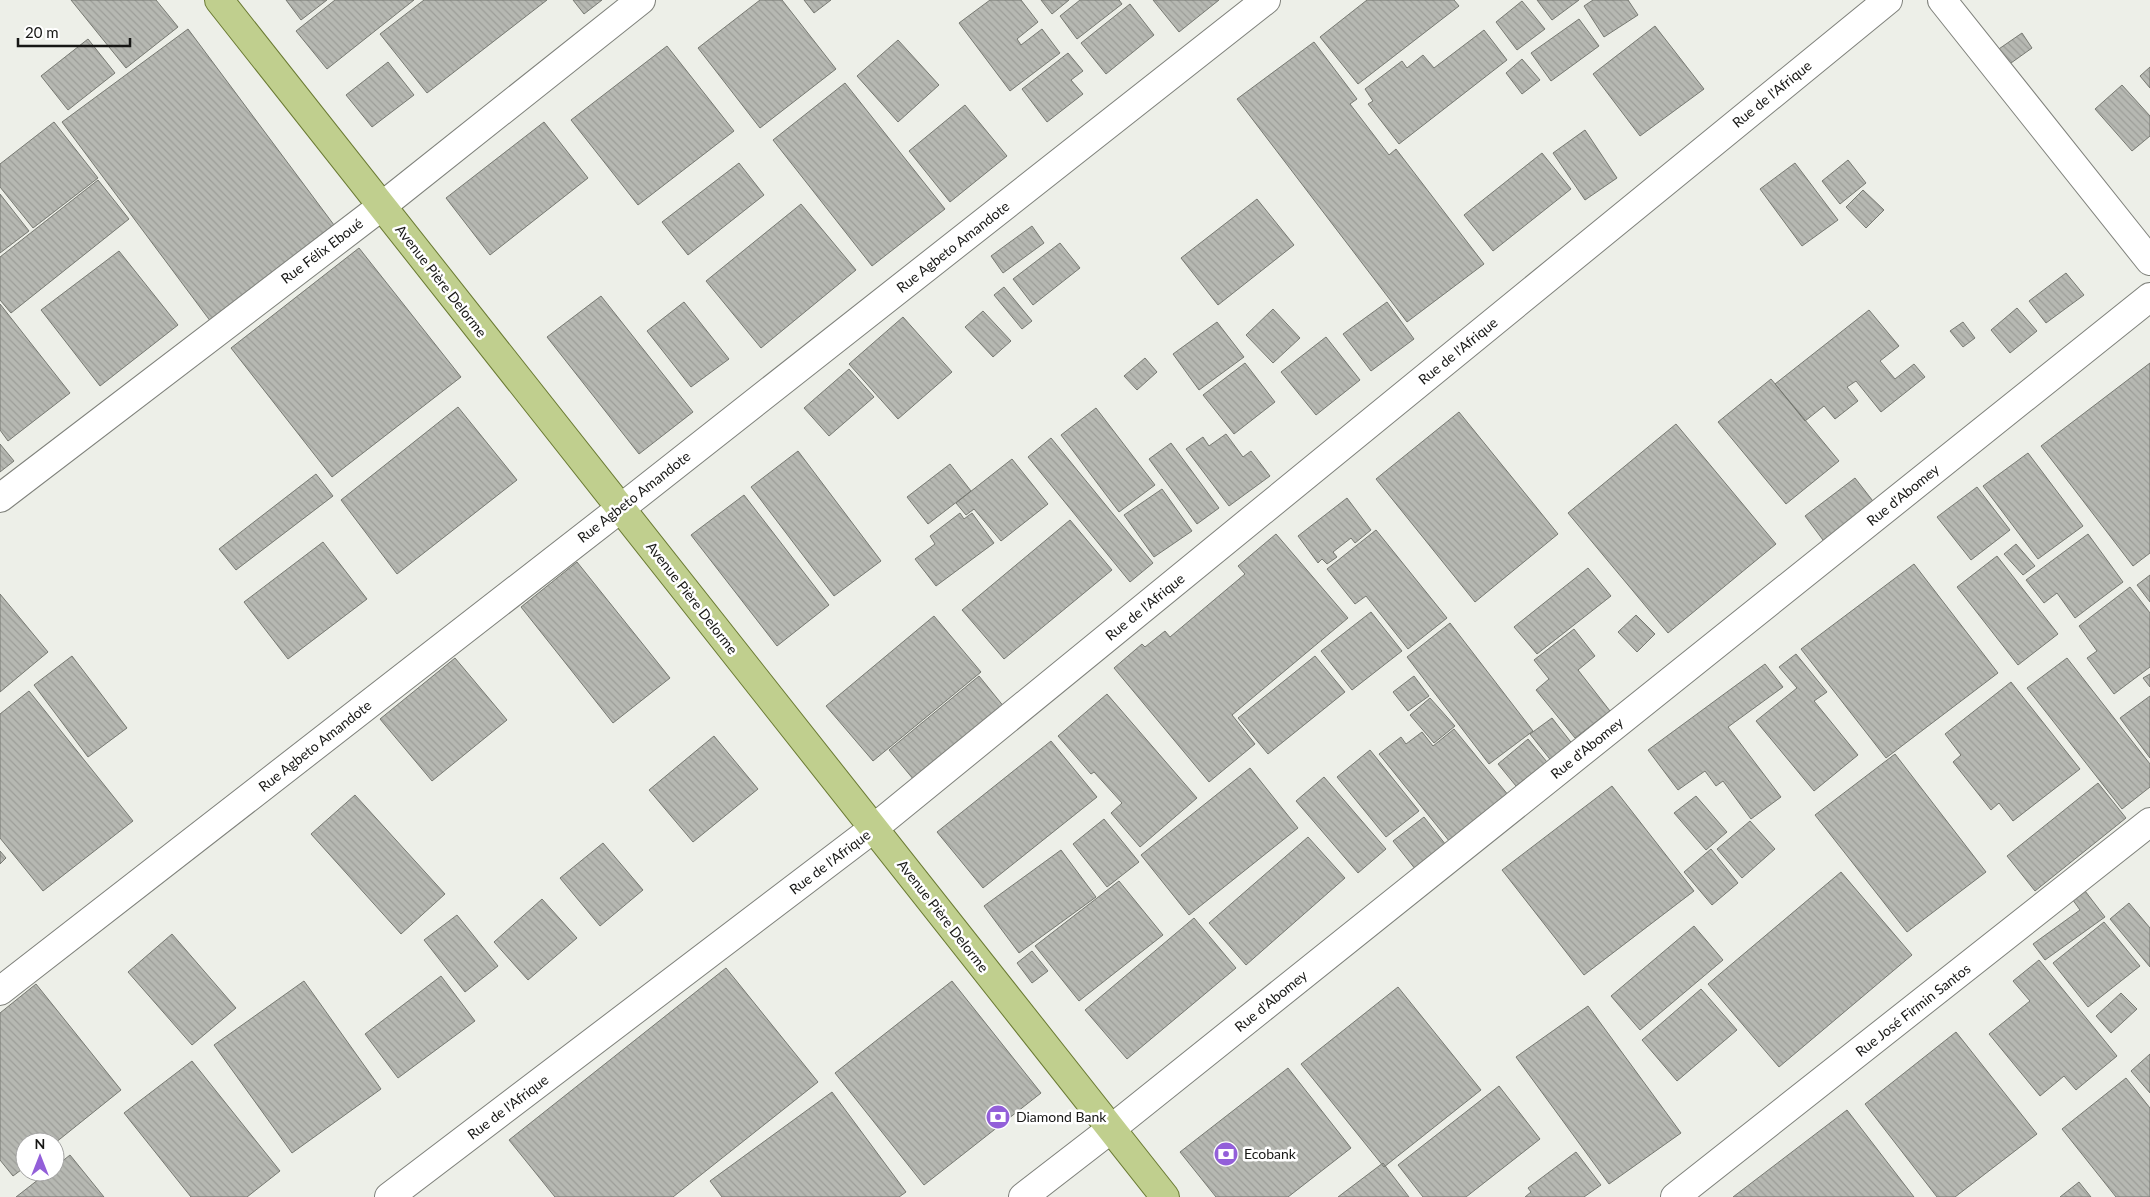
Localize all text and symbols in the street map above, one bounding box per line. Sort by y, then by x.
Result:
scale bar [18,15,130,47]
text: 20 m [25,23,59,41]
street label: Rue de l'Afrique [1729,56,1815,131]
street label: Rue Agbeto Amandote [893,197,1013,296]
street label: Rue Félix Eboué [277,214,366,287]
street label: Avenue Pière Delorme [392,221,491,340]
street label: Rue de l'Afrique [1415,313,1501,388]
street label: Rue Agbeto Amandote [574,447,694,546]
street label: Rue d'Abomey [1863,460,1943,529]
street label: Avenue Pière Delorme [643,538,742,657]
street label: Rue de l'Afrique [1102,569,1188,644]
street label: Rue Agbeto Amandote [255,696,375,795]
street label: Rue d'Abomey [1547,713,1627,782]
street label: Rue de l'Afrique [786,826,874,898]
street label: Avenue Pière Delorme [894,856,993,975]
street label: Rue José Firmin Santos [1852,959,1974,1060]
street label: Rue d'Abomey [1231,966,1311,1035]
street label: Rue de l'Afrique [464,1071,552,1143]
bank icon: Diamond Bank [985,1104,1011,1130]
place label: Diamond Bank [1016,1108,1107,1125]
north arrow [15,1132,65,1182]
text: N [35,1135,45,1152]
bank icon: Ecobank [1213,1141,1239,1167]
place label: Ecobank [1244,1145,1297,1162]

